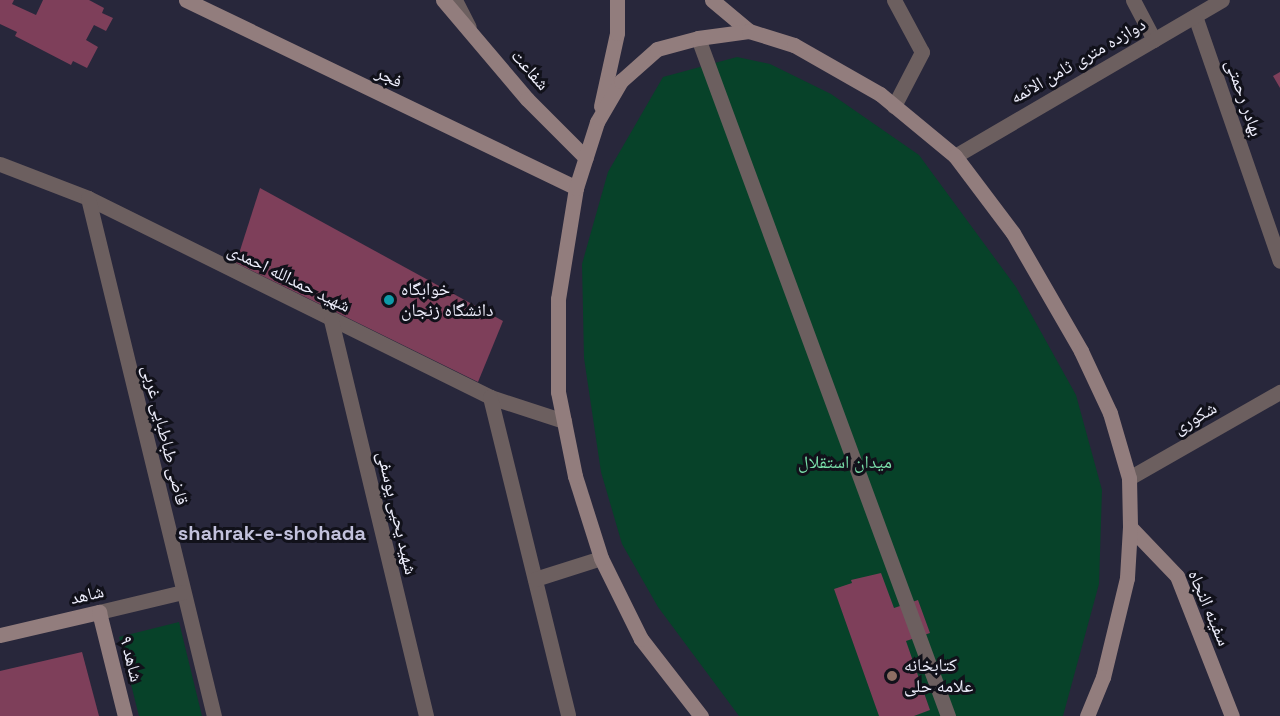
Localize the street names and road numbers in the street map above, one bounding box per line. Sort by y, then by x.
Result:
street label: دوازده متری ثامن الائمه [1007,14,1149,108]
street label: شفاعت [506,45,554,95]
street label: بهادر رحمتی [1221,57,1267,139]
street label: فجر [372,61,406,93]
street label: شهید حمدالله احمدی [224,239,354,317]
street label: قاضی طباطبایی غربی [137,363,193,507]
street label: شکوری [1169,397,1221,439]
street label: شهید یحیی یوسفی [372,449,422,577]
street label: سفینه النجاه [1183,567,1235,649]
street label: شاهد [68,581,106,609]
street label: شاهد ۹ [115,634,147,684]

